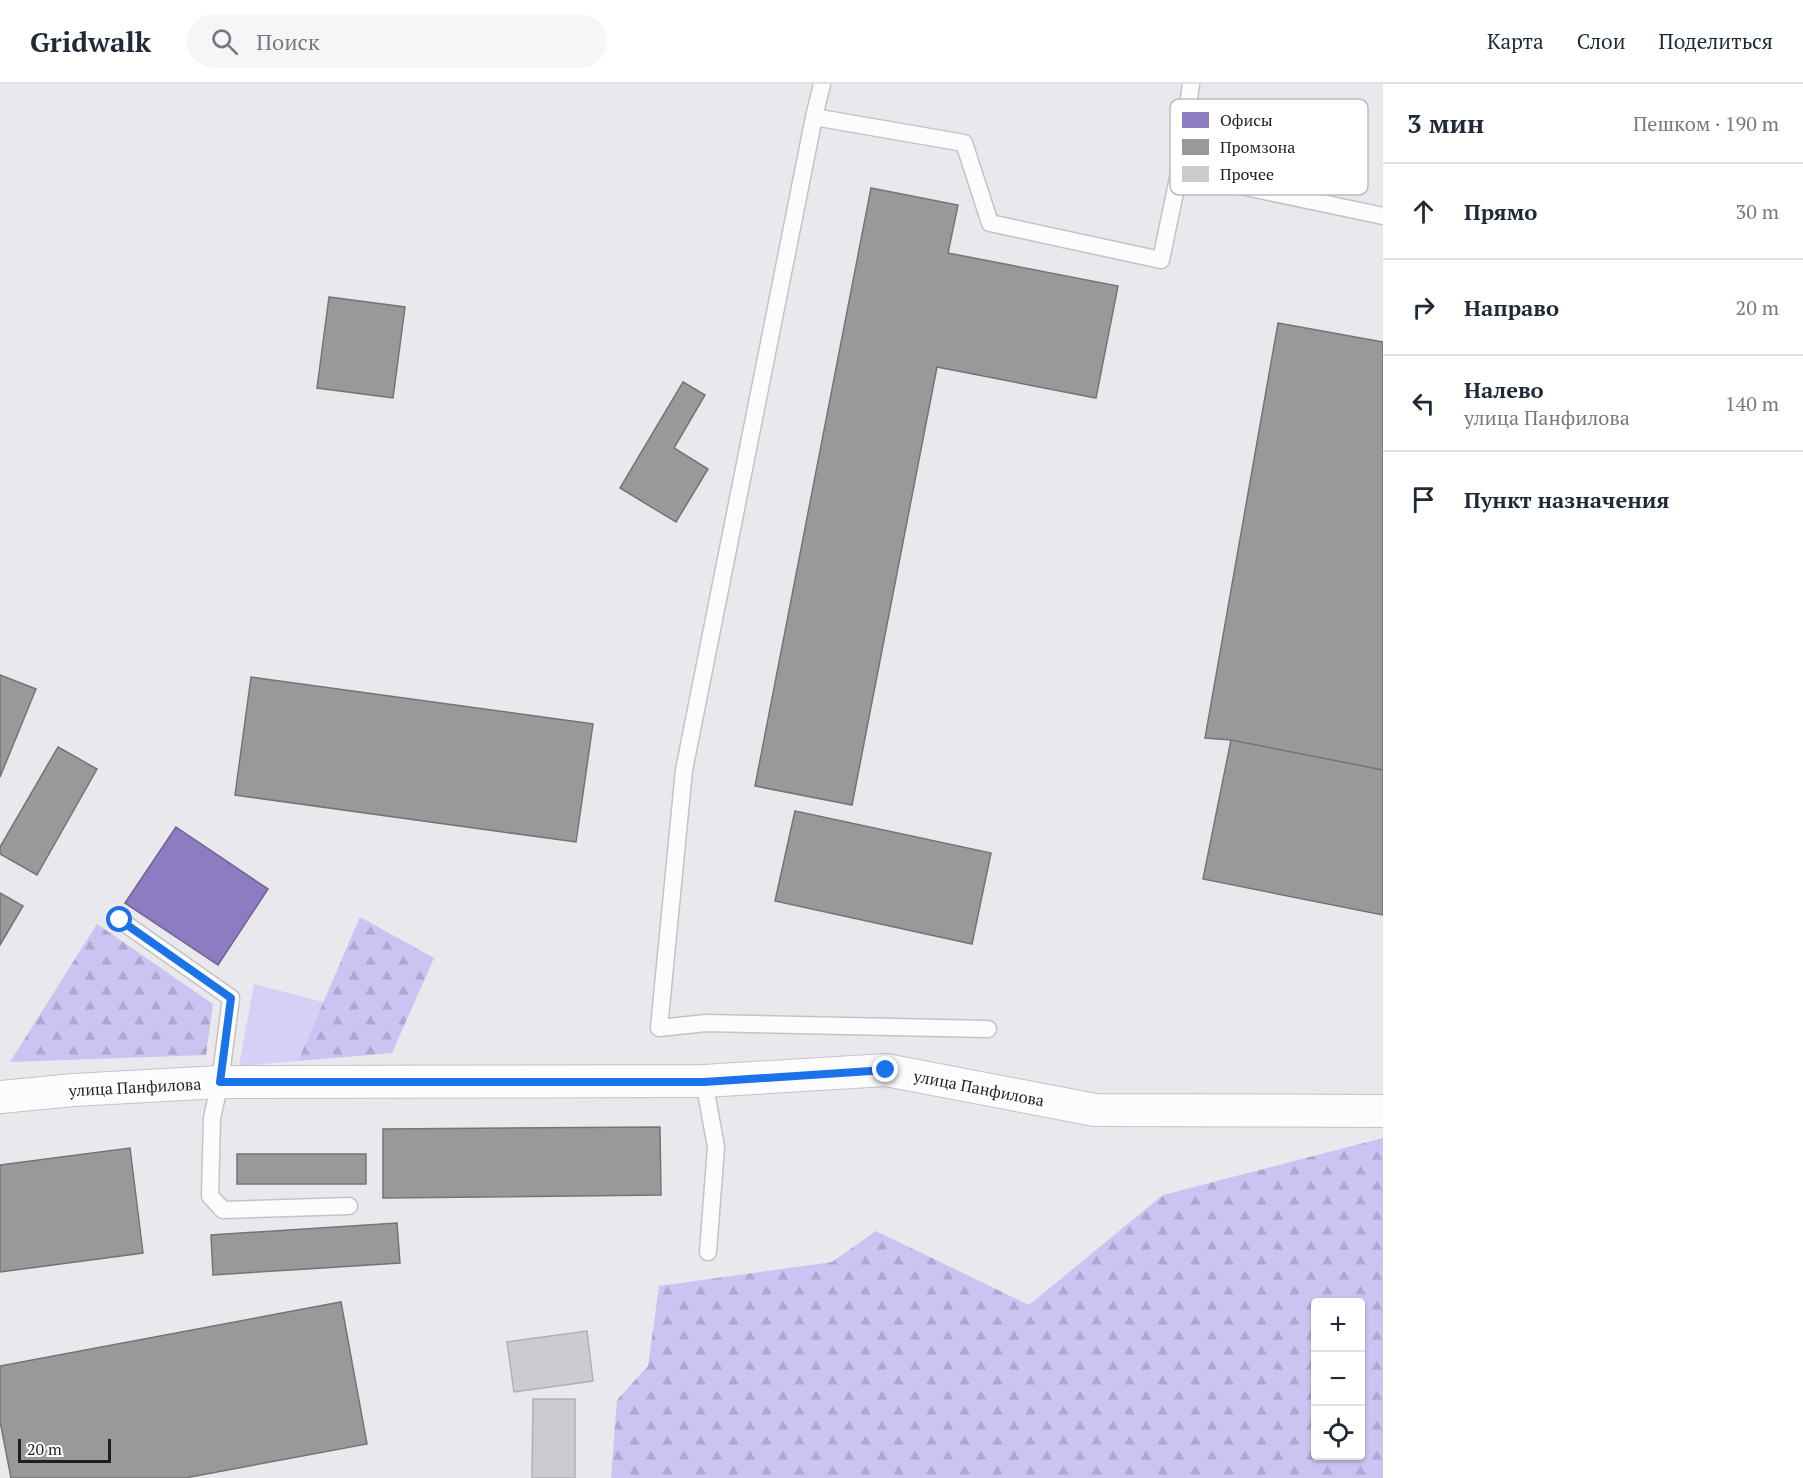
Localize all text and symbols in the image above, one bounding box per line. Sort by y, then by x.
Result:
search box [187,14,607,68]
text: Gridwalk [30,23,151,60]
icon: search [208,25,241,58]
text: Поиск [256,27,320,56]
text: Карта [1487,27,1544,55]
text: Слои [1577,27,1626,55]
text: Поделиться [1659,27,1773,55]
legend [1170,99,1368,195]
text: 3 мин [1407,106,1484,140]
text: Офисы [1220,109,1273,131]
text: Пешком · 190 m [1633,110,1779,137]
text: Промзона [1220,136,1295,158]
text: Прочее [1220,163,1274,185]
icon: ahead [1407,195,1440,228]
text: Прямо [1464,197,1537,226]
text: 30 m [1736,198,1779,225]
icon: right [1407,291,1440,324]
text: Направо [1464,293,1559,322]
text: 20 m [1736,294,1779,321]
text: Налево [1464,375,1544,404]
icon: left [1407,387,1440,420]
text: 140 m [1725,390,1779,417]
text: улица Панфилова [1464,404,1630,431]
icon: arrive [1407,483,1440,516]
text: Пункт назначения [1464,485,1669,514]
route start [106,906,132,932]
route end [872,1056,898,1082]
street label: улица Панфилова [911,1064,1046,1111]
street label: улица Панфилова [67,1073,202,1102]
map controls [1311,1298,1365,1460]
button: + [1311,1298,1365,1352]
button: − [1311,1352,1365,1406]
button: locate [1311,1406,1365,1460]
scale bar [18,1436,111,1464]
text: 20 m [27,1438,62,1460]

